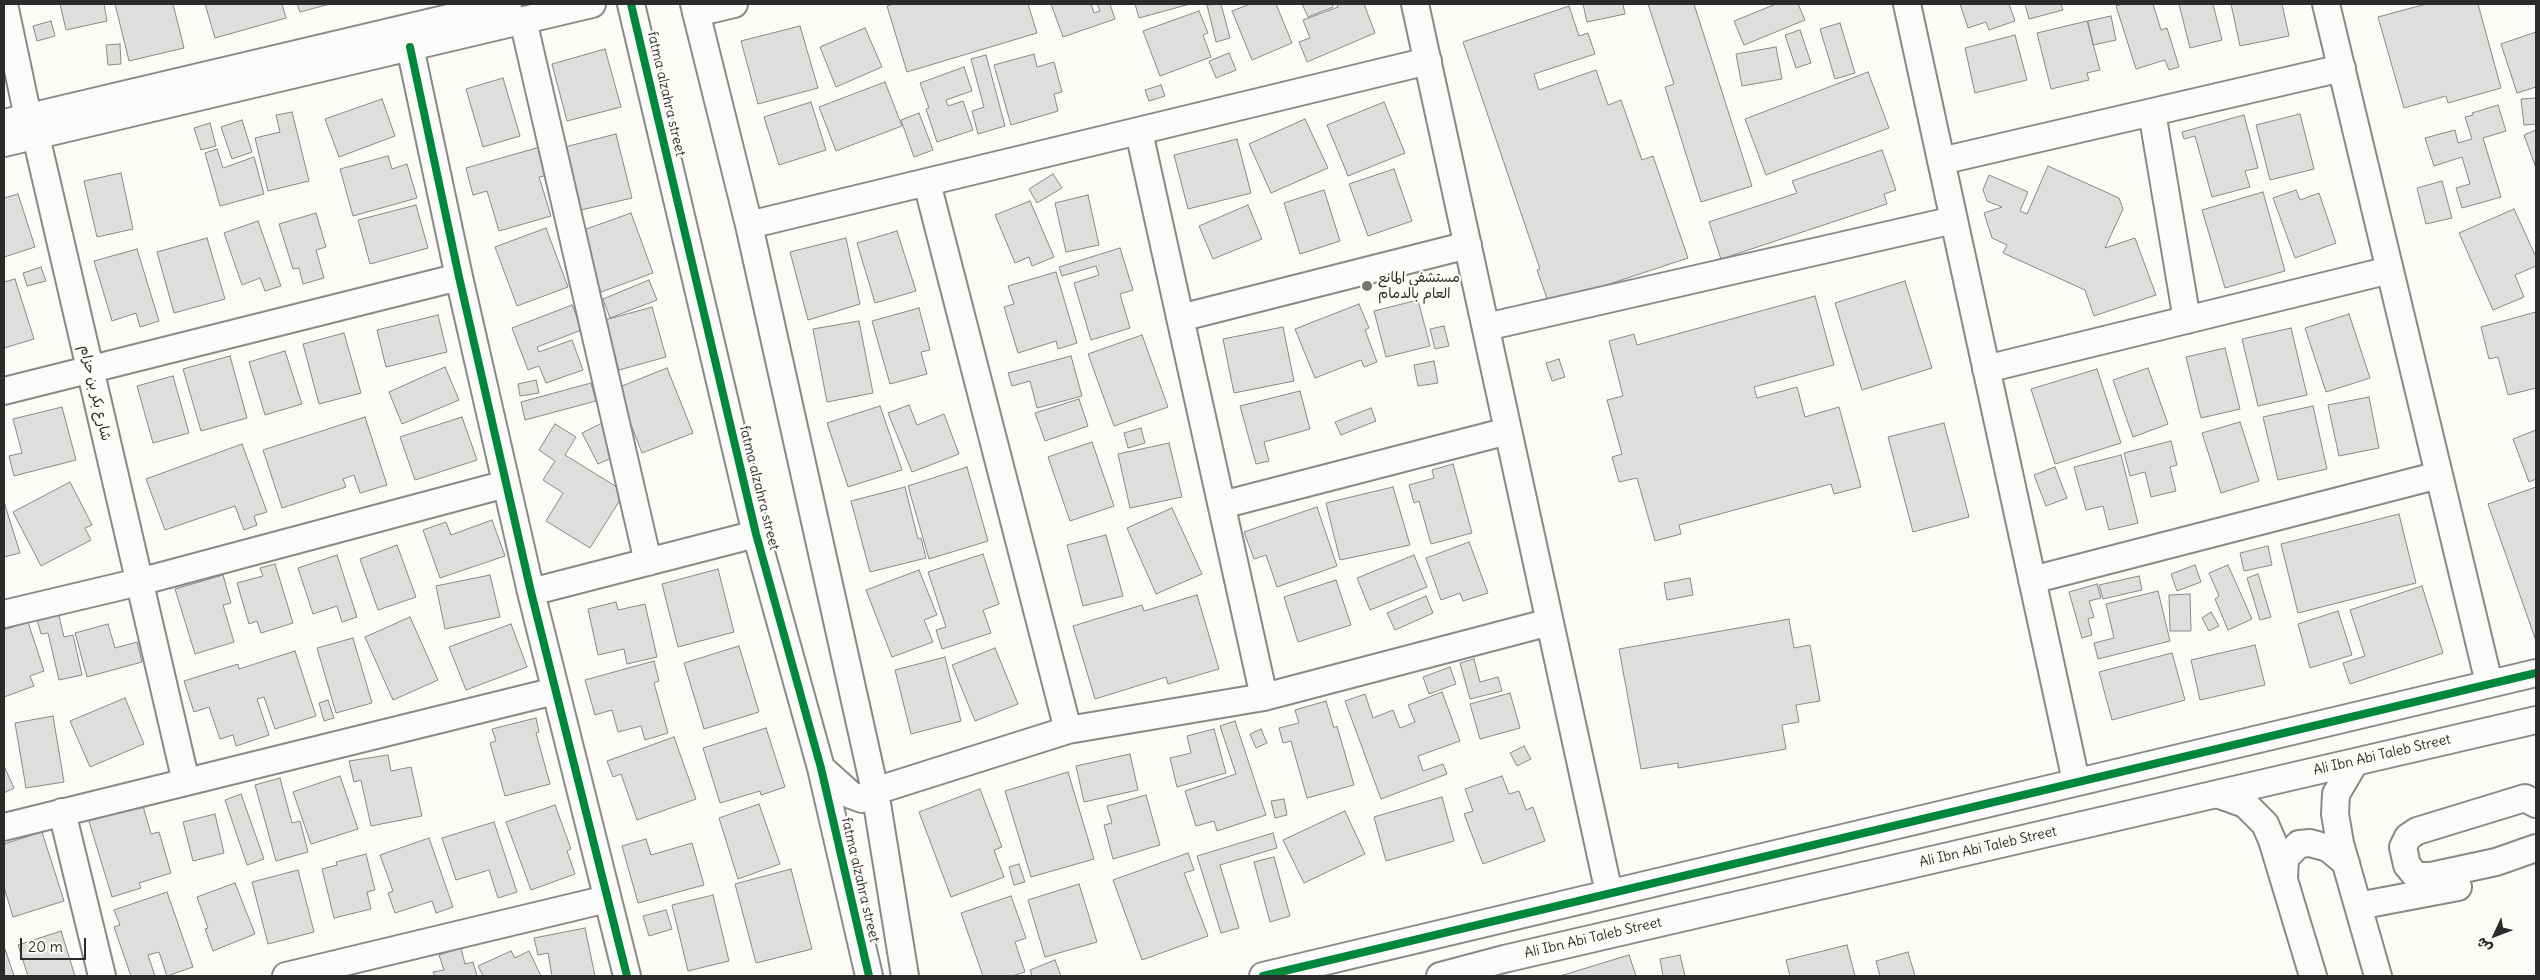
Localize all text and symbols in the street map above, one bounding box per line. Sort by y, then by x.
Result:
street label: fatma alzahra street [643,30,689,158]
place label: مستشفى المانع العام بالدمام [1378,270,1460,302]
marker: مستشفى المانع العام بالدمام [1360,279,1374,293]
street label: شارع بكر بن حزام [76,344,114,442]
street label: fatma alzahra street [735,424,783,552]
street label: Ali Ibn Abi Taleb Street [2312,731,2452,779]
street label: fatma alzahra street [837,816,883,944]
street label: Ali Ibn Abi Taleb Street [1918,823,2058,871]
north arrow [2470,910,2520,960]
street label: Ali Ibn Abi Taleb Street [1523,914,1663,962]
scale bar [22,928,89,960]
text: ش [2472,933,2496,957]
text: 20 m [28,937,63,956]

